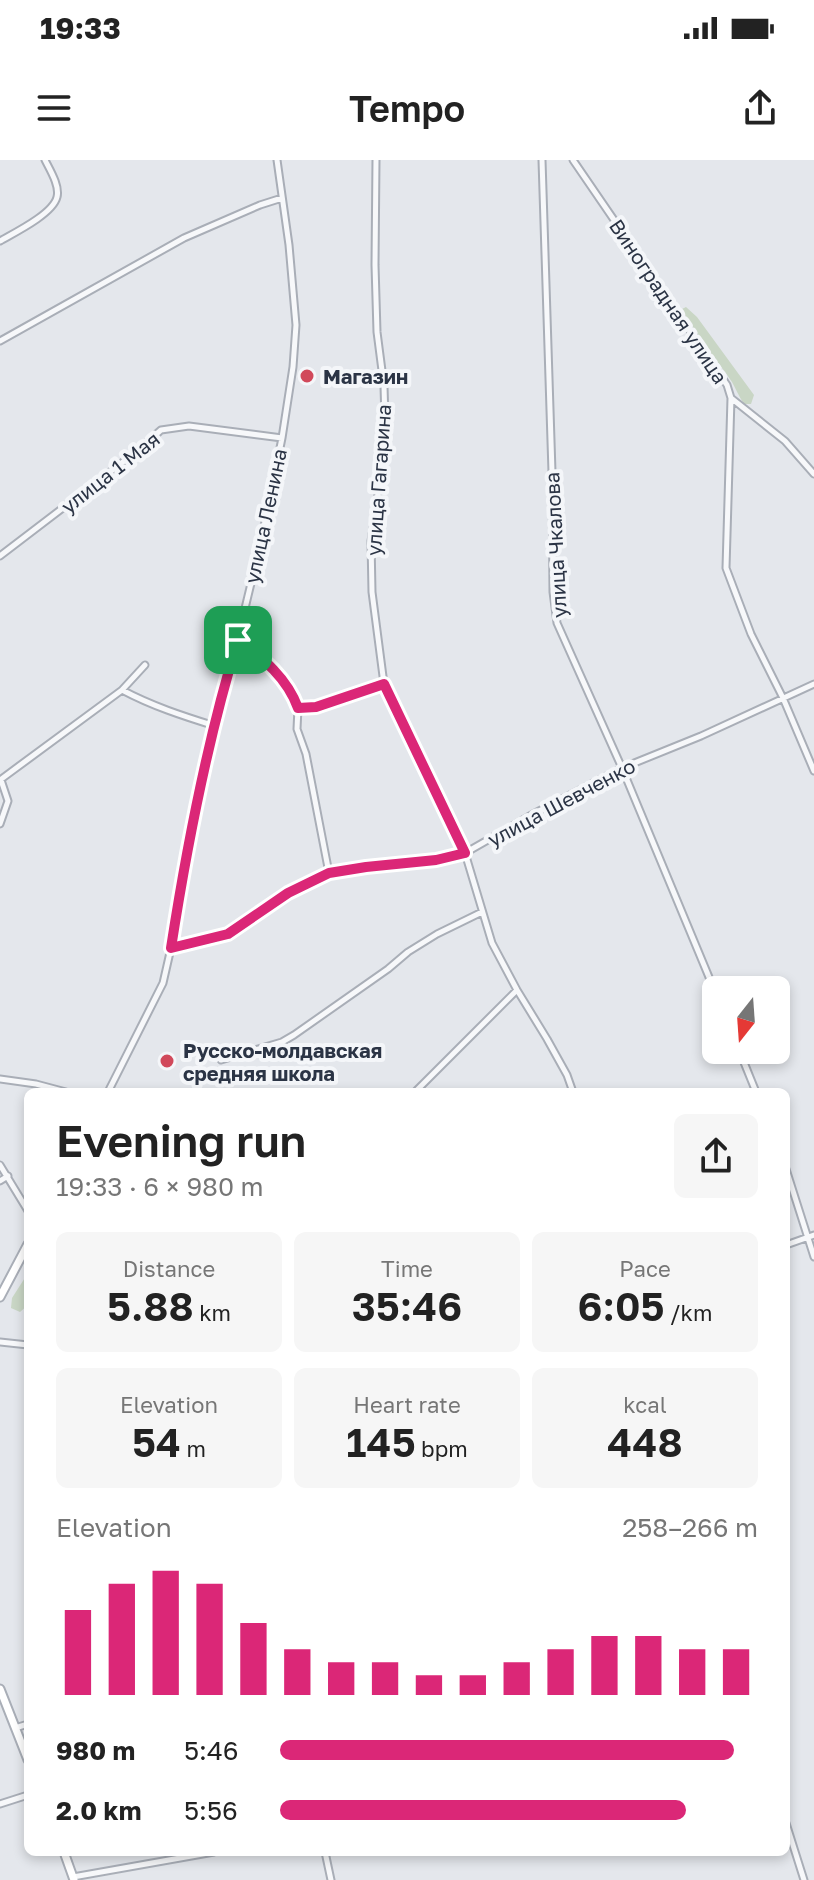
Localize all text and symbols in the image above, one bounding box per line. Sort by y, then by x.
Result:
text: 19:33 [40,10,121,46]
icon: menu [32,86,76,130]
icon: share [738,86,782,130]
text: Tempo [349,87,465,130]
street label: Виноградная улица [605,214,733,388]
place label: Магазин [323,364,408,388]
marker: Магазин [298,367,316,385]
street label: улица Гагарина [361,403,395,557]
street label: улица 1 Мая [56,426,164,518]
street label: улица Ленина [239,446,291,586]
street label: улица Чкалова [539,472,571,618]
pin [204,606,272,674]
icon: arrive [216,618,260,662]
street label: улица Шевченко [483,753,639,851]
north arrow [702,976,790,1064]
map controls [702,976,790,1064]
place label: Русско-молдавская средняя школа [183,1038,382,1085]
marker: Русско-молдавская средняя школа [158,1052,176,1070]
text: Evening run [56,1114,306,1167]
button: share [674,1114,758,1198]
text: 19:33 · 6 × 980 m [56,1171,264,1202]
text: Distance [123,1255,215,1282]
text: Time [381,1255,433,1282]
text: Pace [619,1255,671,1282]
text: 5.88 [107,1282,194,1330]
text: 35:46 [352,1282,462,1330]
text: 6:05 [578,1282,664,1330]
text: km [194,1299,231,1326]
text: /km [664,1299,712,1326]
text: Elevation [120,1391,218,1418]
text: Heart rate [353,1391,461,1418]
text: kcal [623,1391,667,1418]
text: 54 [132,1418,181,1466]
text: 145 [346,1418,416,1466]
text: 448 [607,1418,683,1466]
text: m [181,1435,206,1462]
text: bpm [416,1435,468,1462]
text: Elevation [56,1512,172,1543]
text: 258–266 m [622,1512,758,1543]
text: 980 m [56,1735,135,1766]
text: 5:46 [184,1735,238,1766]
text: 2.0 km [56,1795,141,1826]
text: 5:56 [184,1795,238,1826]

